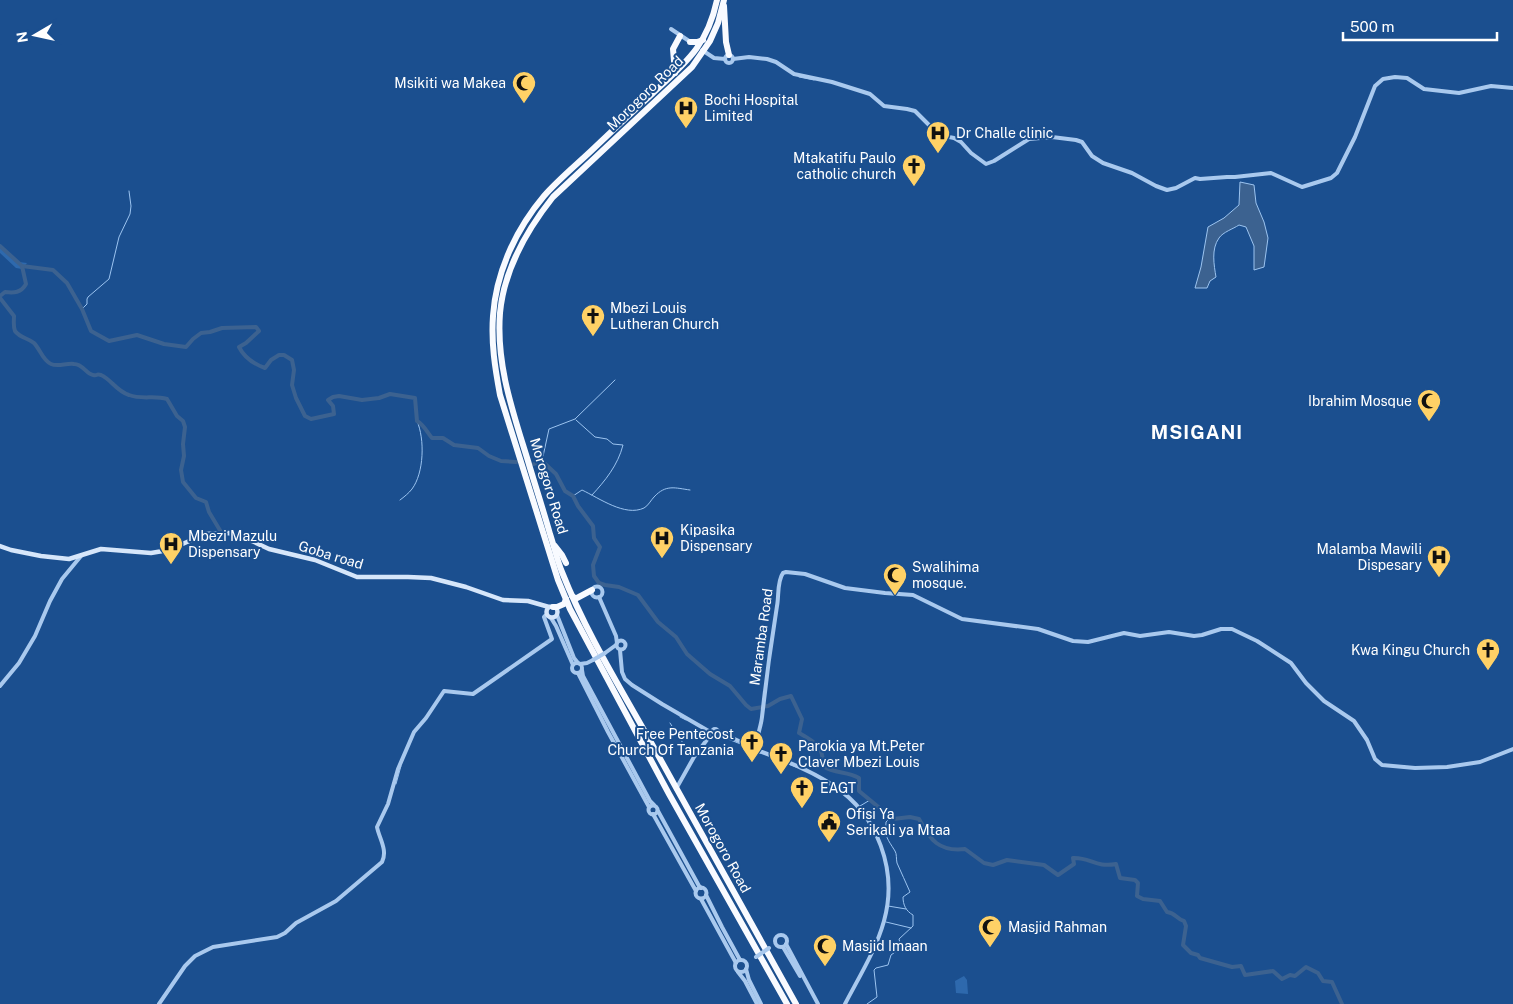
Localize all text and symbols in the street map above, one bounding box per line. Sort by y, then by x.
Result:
north arrow [10,10,60,60]
scale bar [1343,10,1497,42]
text: 500 m [1350,18,1395,35]
text: N [13,30,31,44]
street label: Morogoro Road [604,53,686,133]
mosque icon: Msikiti wa Makea [511,70,537,104]
place label: Msikiti wa Makea [394,75,506,91]
place label: Bochi Hospital Limited [704,92,799,124]
hospital icon: Bochi Hospital Limited [673,95,699,129]
hospital icon: Dr Challe clinic [925,120,951,154]
place label: Dr Challe clinic [956,125,1053,141]
place label: Mtakatifu Paulo catholic church [793,150,896,182]
church icon: Mtakatifu Paulo catholic church [901,153,927,187]
place label: Mbezi Louis Lutheran Church [610,300,719,332]
church icon: Mbezi Louis Lutheran Church [580,303,606,337]
mosque icon: Ibrahim Mosque [1416,388,1442,422]
place label: Ibrahim Mosque [1308,393,1412,409]
district label: MSIGANI [1151,421,1243,443]
street label: Morogoro Road [527,436,571,536]
place label: Kipasika Dispensary [680,522,753,554]
hospital icon: Kipasika Dispensary [649,525,675,559]
place label: Mbezi Mazulu Dispensary [188,528,277,560]
hospital icon: Mbezi Mazulu Dispensary [158,531,184,565]
street label: Goba road [297,538,365,572]
place label: Malamba Mawili Dispesary [1317,541,1423,573]
hospital icon: Malamba Mawili Dispesary [1426,544,1452,578]
place label: Swalihima mosque. [912,559,979,591]
mosque icon: Swalihima mosque. [882,562,908,596]
street label: Maramba Road [746,587,776,687]
church icon: Kwa Kingu Church [1475,637,1501,671]
place label: Kwa Kingu Church [1351,642,1470,658]
place label: Free Pentecost Church Of Tanzania [607,726,734,758]
church icon: Free Pentecost Church Of Tanzania [739,729,765,763]
place label: Parokia ya Mt.Peter Claver Mbezi Louis [798,738,925,770]
church icon: Parokia ya Mt.Peter Claver Mbezi Louis [768,741,794,775]
church icon: EAGT [789,775,815,809]
place label: EAGT [820,780,856,796]
street label: Morogoro Road [692,801,754,895]
place label: Ofisi Ya Serikali ya Mtaa [846,806,950,838]
public building icon: Ofisi Ya Serikali ya Mtaa [816,809,842,843]
mosque icon: Masjid Rahman [977,914,1003,948]
place label: Masjid Rahman [1008,919,1107,935]
mosque icon: Masjid Imaan [812,933,838,967]
place label: Masjid Imaan [842,938,928,954]

